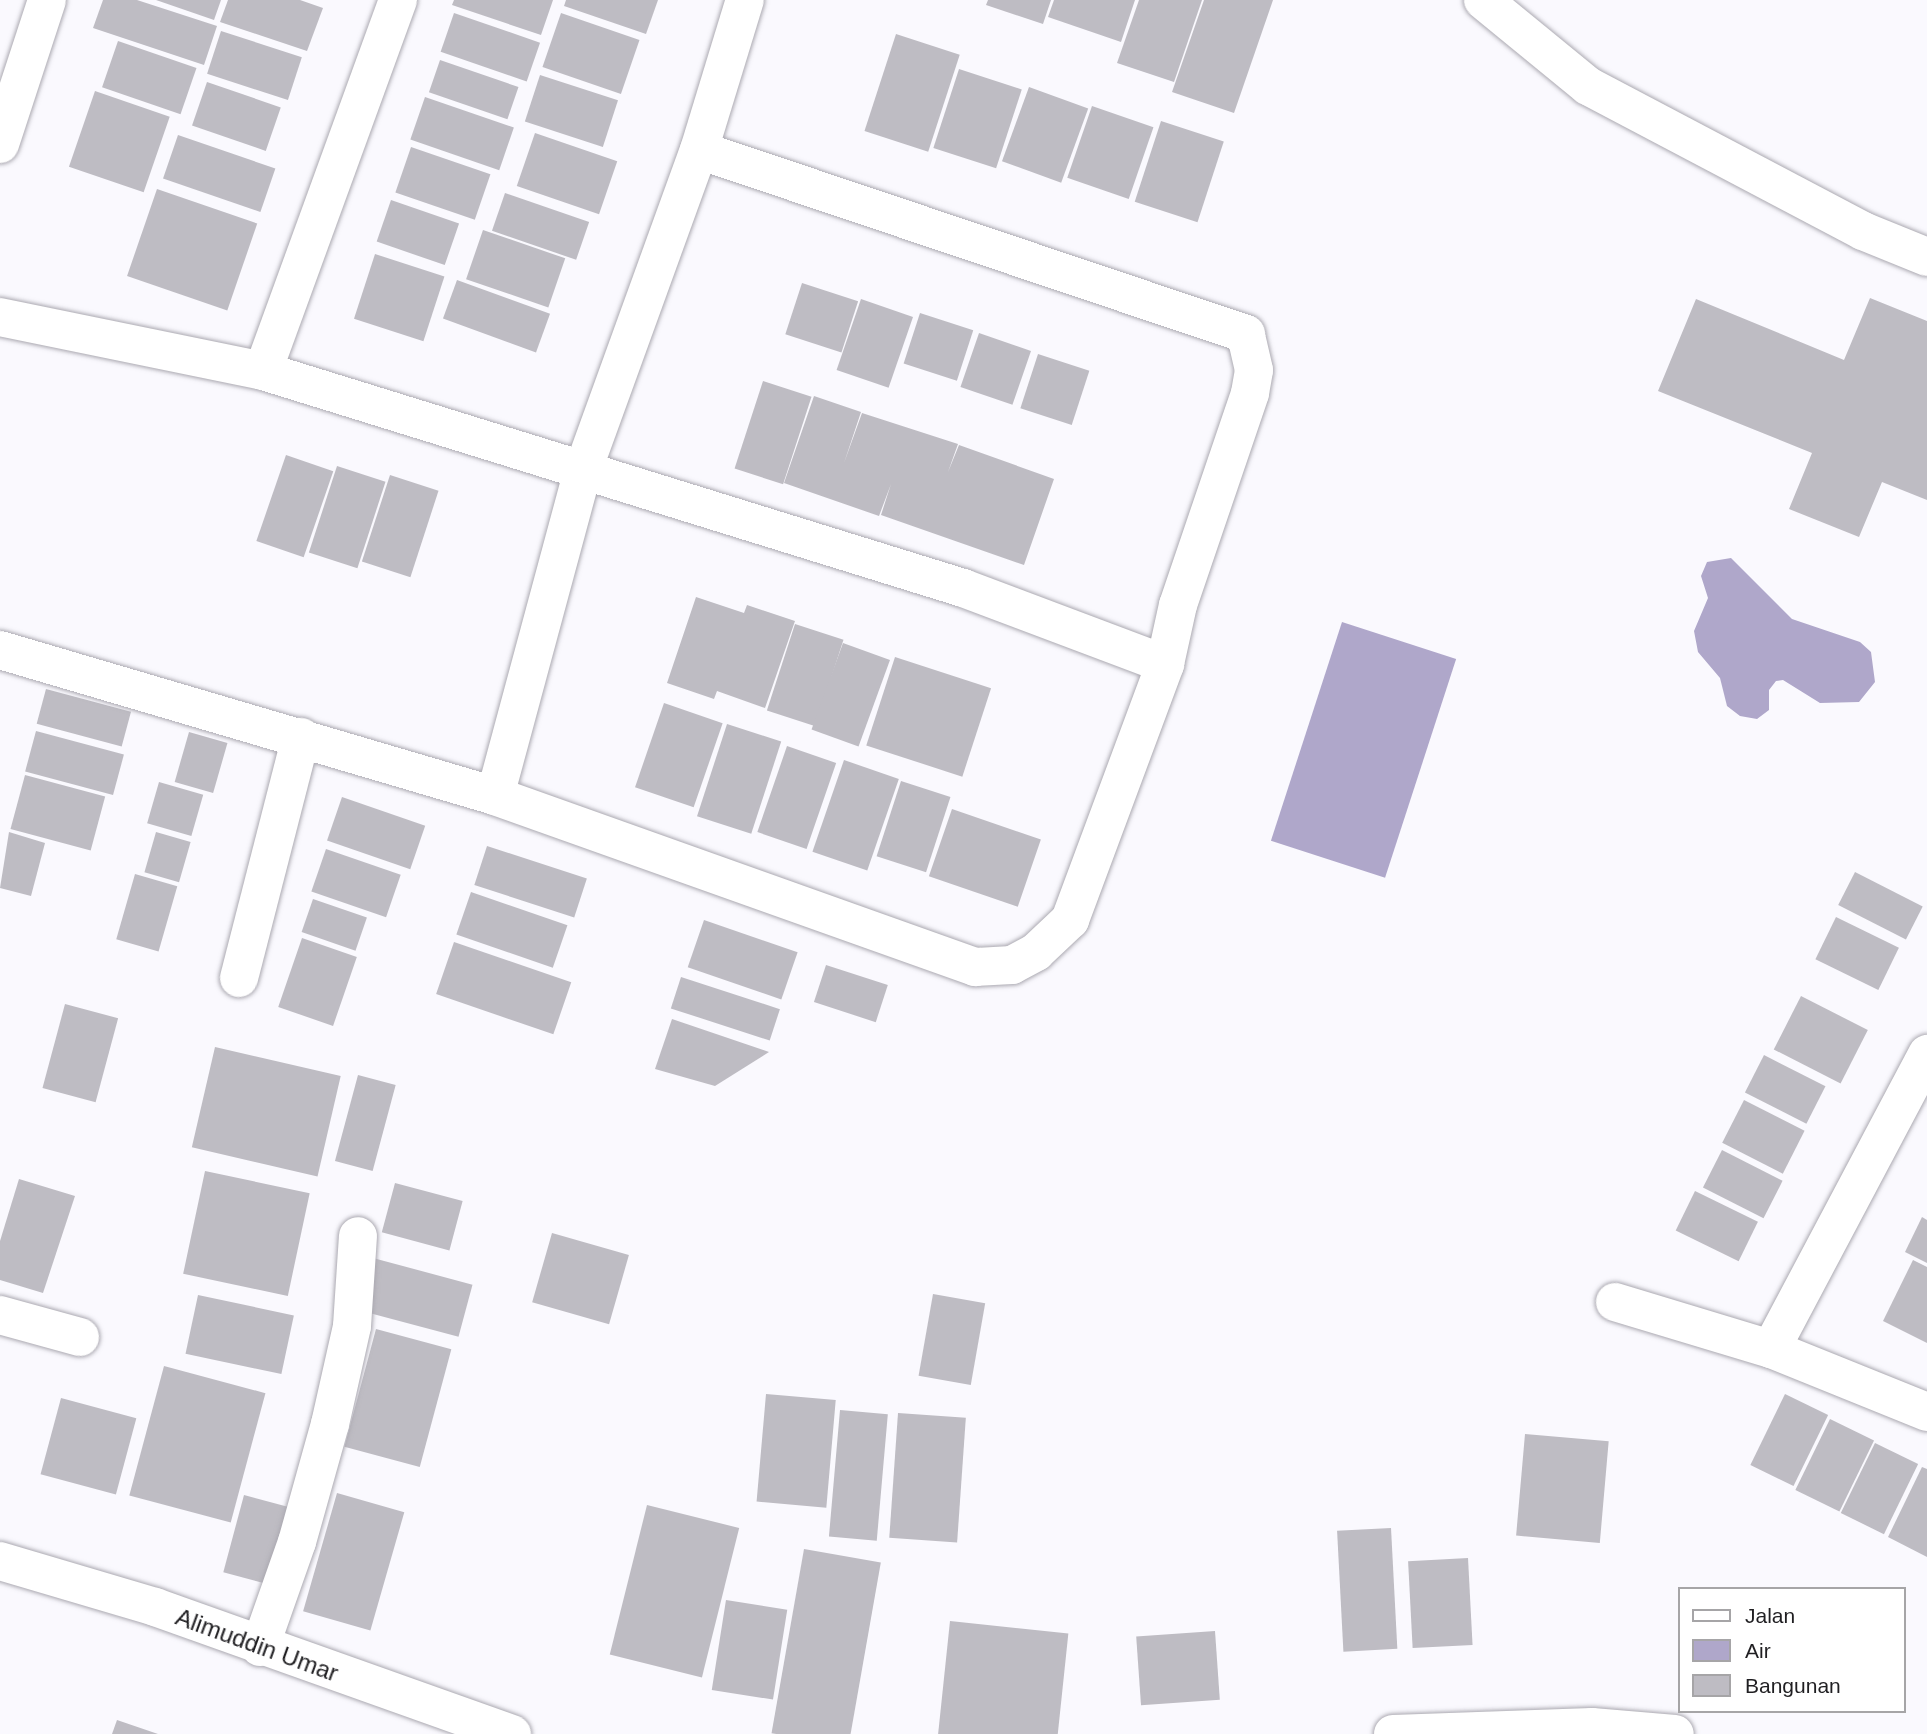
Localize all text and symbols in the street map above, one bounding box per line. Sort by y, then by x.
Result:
legend [1678,1587,1906,1713]
street label: Alimuddin Umar [172,1602,342,1688]
text: Jalan [1745,1604,1795,1627]
text: Air [1745,1639,1771,1662]
text: Bangunan [1745,1674,1841,1697]

